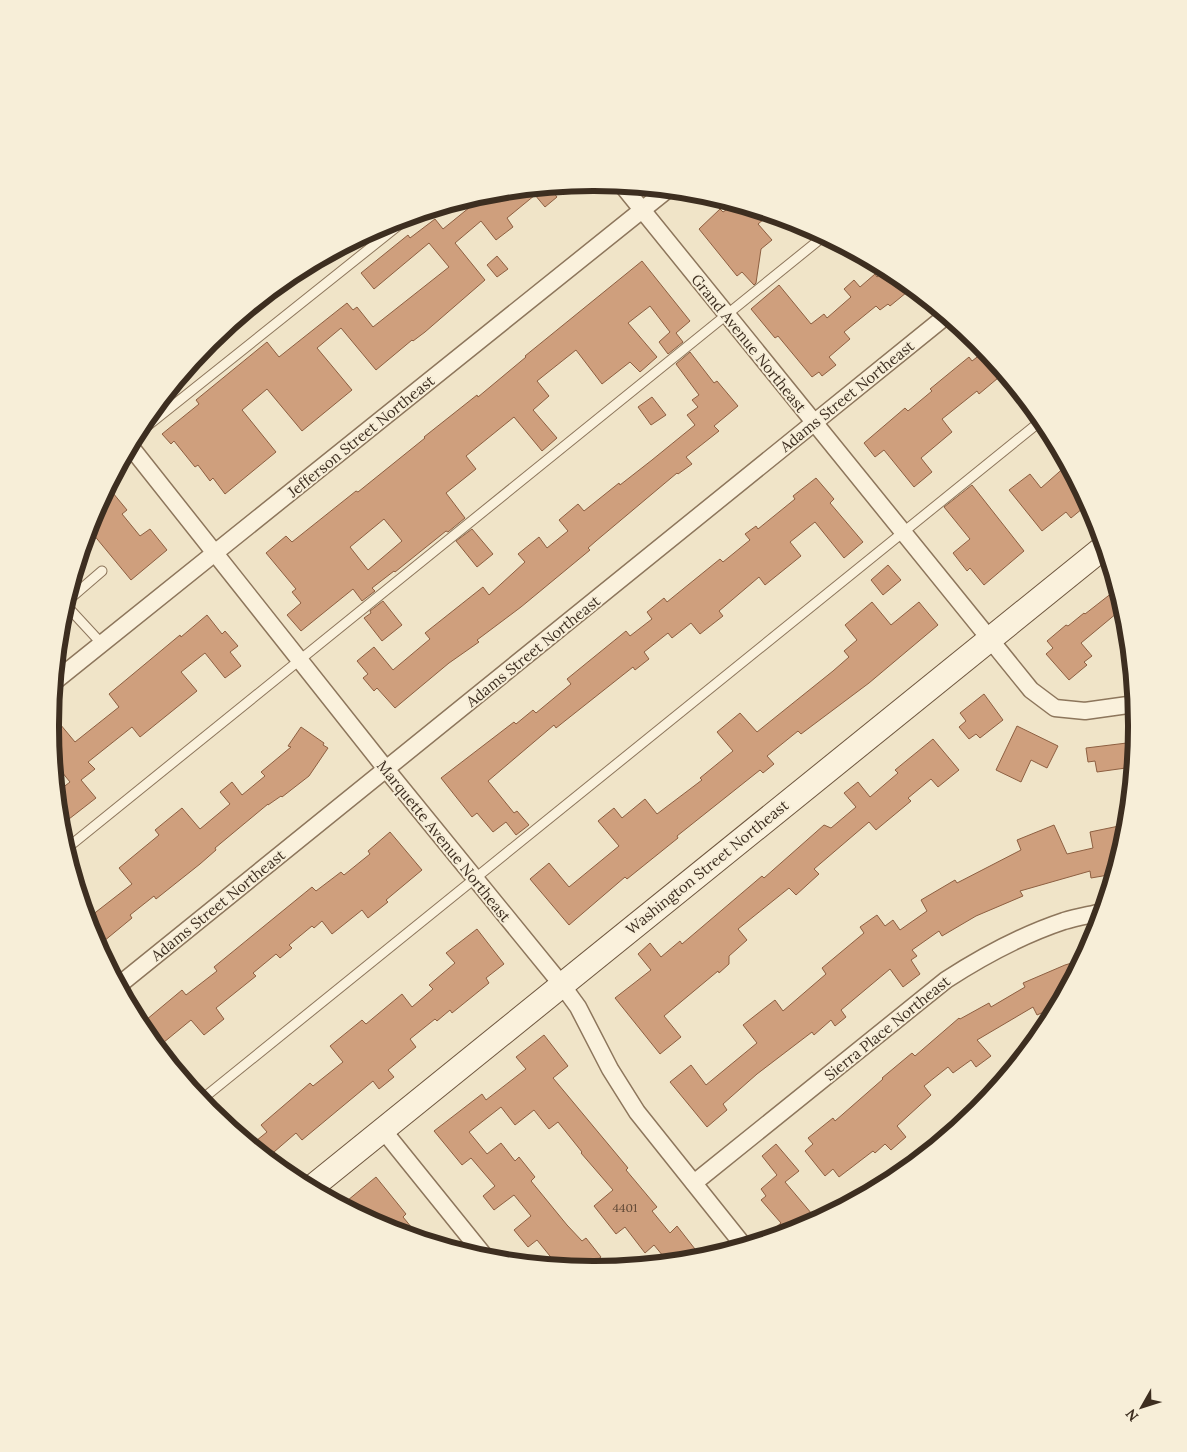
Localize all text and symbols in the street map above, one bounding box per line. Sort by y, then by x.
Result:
street label: Grand Avenue Northeast [687,270,811,416]
street label: Adams Street Northeast [775,336,918,457]
street label: Jefferson Street Northeast [283,371,438,502]
street label: Adams Street Northeast [461,591,604,712]
street label: Marquette Avenue Northeast [373,756,515,926]
street label: Washington Street Northeast [622,795,792,938]
street label: Adams Street Northeast [146,845,289,966]
street label: Sierra Place Northeast [820,971,954,1085]
house number: 4401 [613,1200,637,1215]
north arrow [1117,1382,1167,1432]
text: N [1121,1405,1142,1425]

